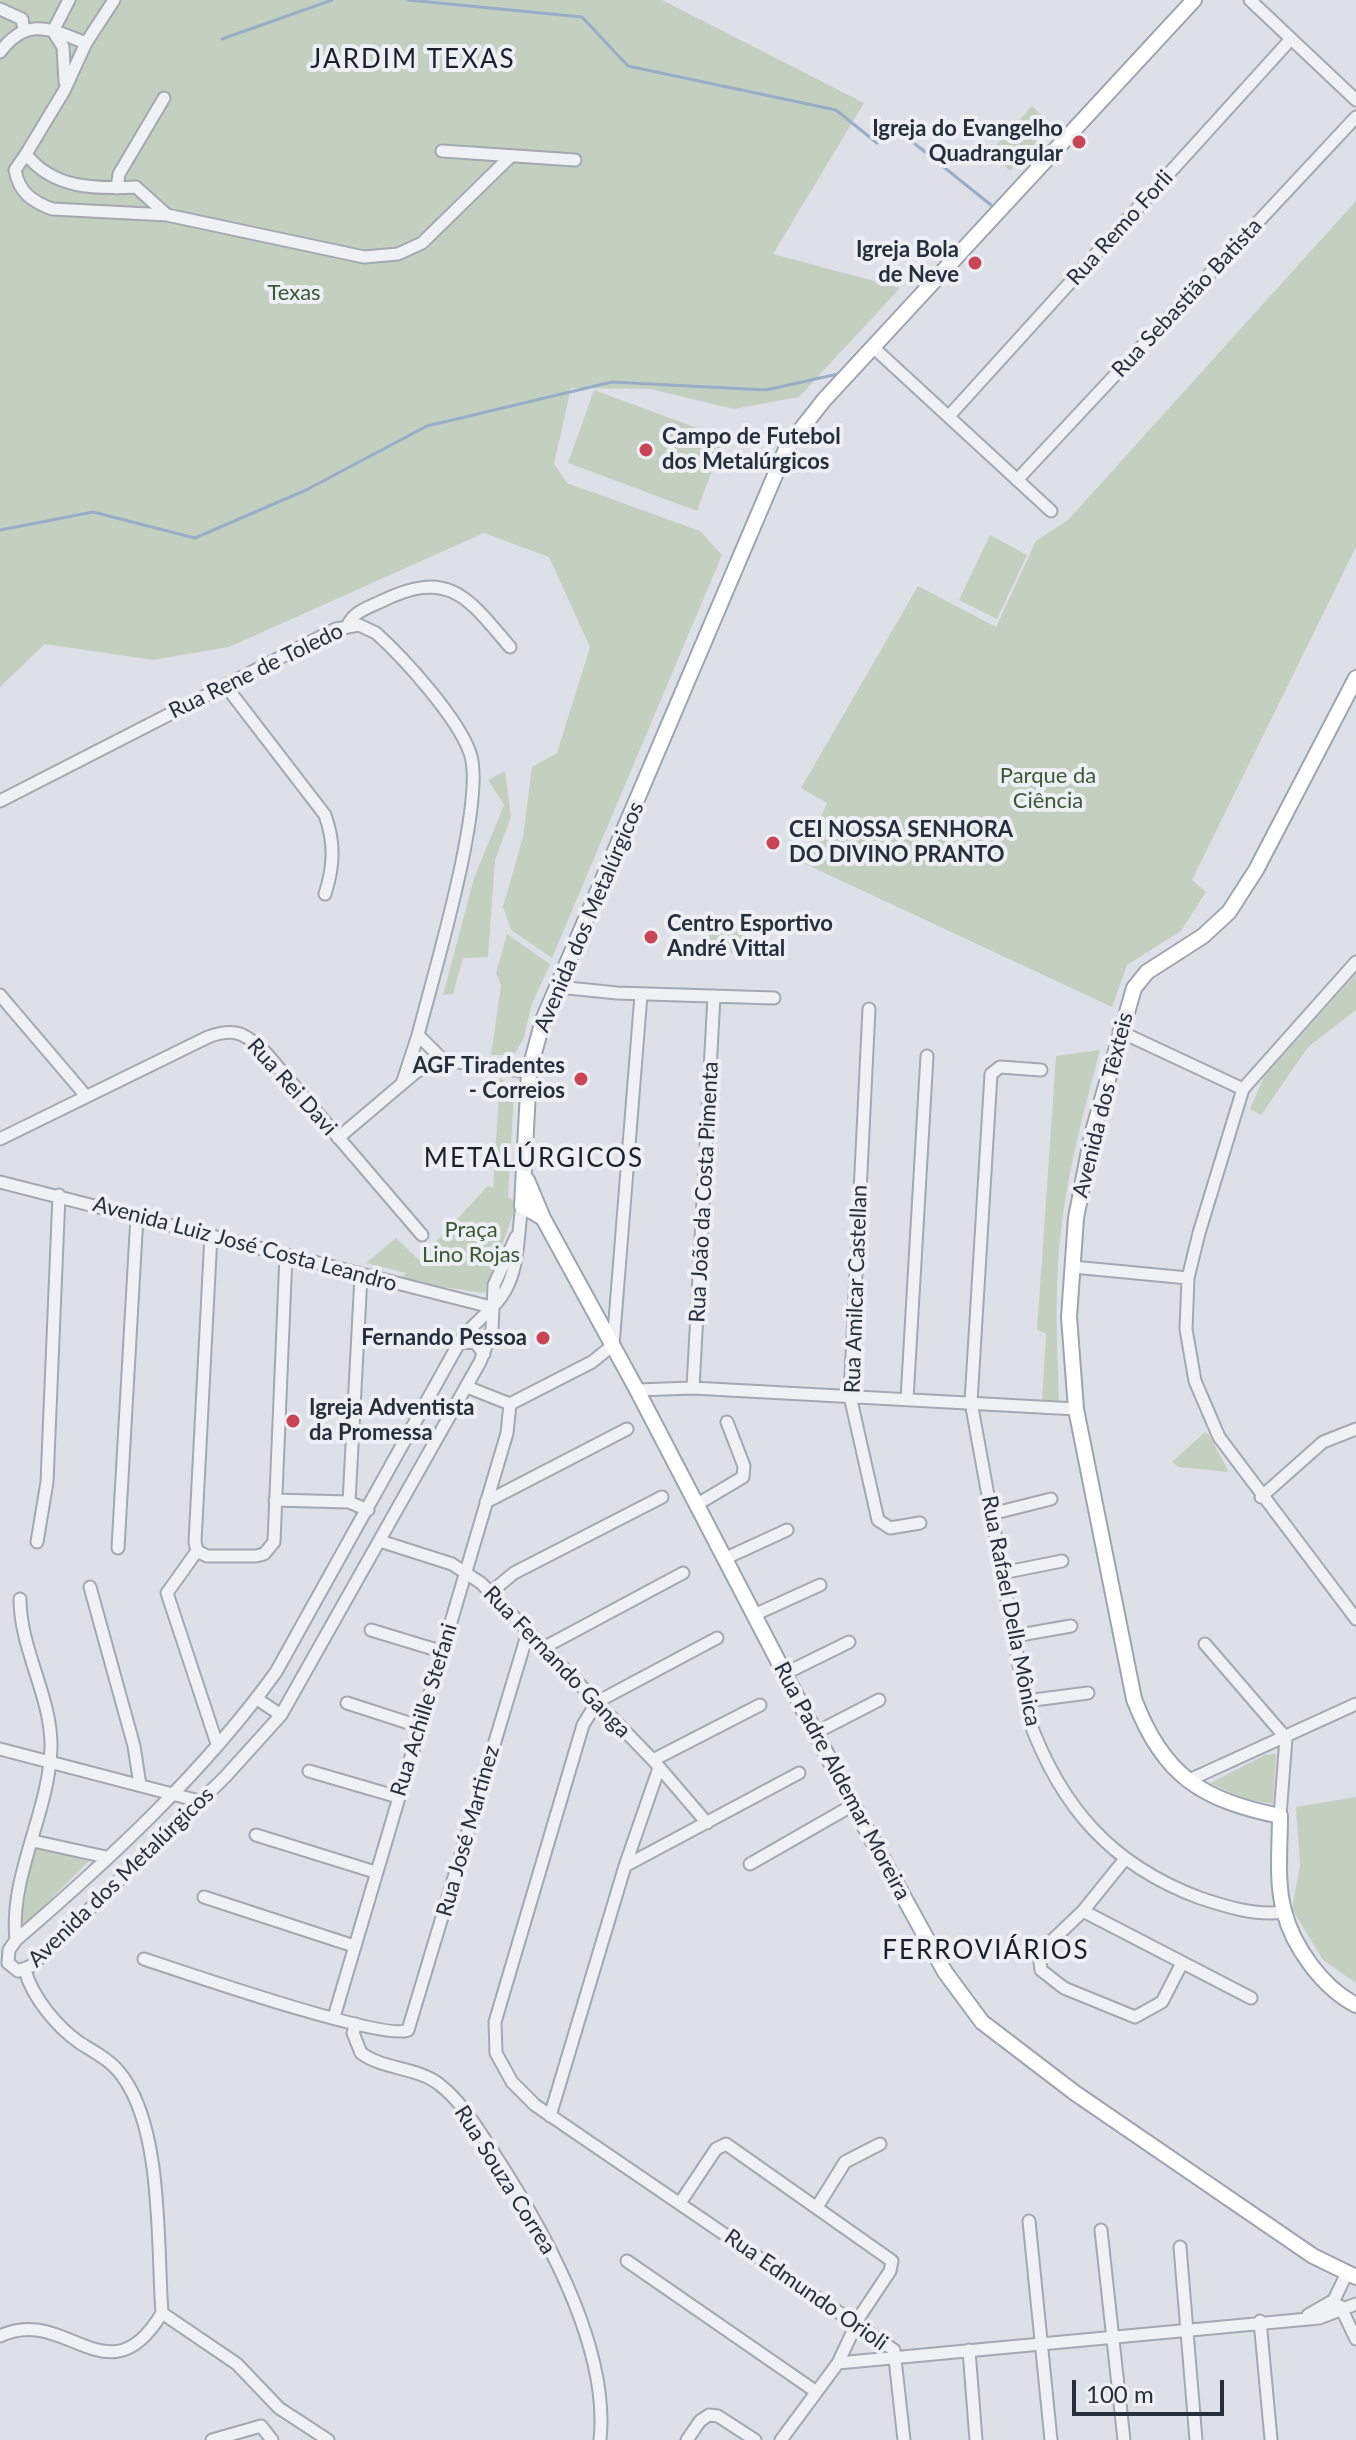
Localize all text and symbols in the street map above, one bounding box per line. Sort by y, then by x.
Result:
district label: JARDIM TEXAS [310,44,516,76]
place label: Igreja do Evangelho Quadrangular [872,116,1063,168]
marker: Igreja do Evangelho Quadrangular [1070,133,1088,151]
street label: Rua Remo Forli [1062,165,1178,291]
street label: Rua Sebastião Batista [1107,213,1267,383]
place label: Igreja Bola de Neve [856,237,959,288]
marker: Igreja Bola de Neve [966,254,984,272]
park label: Texas [267,280,321,306]
place label: Campo de Futebol dos Metalúrgicos [662,424,841,476]
marker: Campo de Futebol dos Metalúrgicos [637,441,655,459]
street label: Rua Rene de Toledo [165,617,347,725]
park label: Parque da Ciência [1000,763,1096,814]
street label: Avenida dos Metalúrgicos [528,798,650,1036]
place label: CEI NOSSA SENHORA DO DIVINO PRANTO [789,817,1013,868]
marker: CEI NOSSA SENHORA DO DIVINO PRANTO [764,834,782,852]
place label: Centro Esportivo André Vittal [667,911,833,962]
marker: Centro Esportivo André Vittal [642,928,660,946]
street label: Avenida dos Têxteis [1067,1009,1139,1201]
street label: Rua Rei Davi [242,1033,342,1141]
place label: AGF Tiradentes - Correios [413,1053,565,1104]
street label: Rua João da Costa Pimenta [684,1061,724,1323]
marker: AGF Tiradentes - Correios [572,1070,590,1088]
district label: METALÚRGICOS [424,1143,644,1175]
street label: Rua Amilcar Castellan [839,1184,873,1394]
street label: Avenida Luiz José Costa Leandro [90,1191,400,1297]
park label: Praça Lino Rojas [422,1217,520,1268]
place label: Fernando Pessoa [361,1325,527,1351]
marker: Fernando Pessoa [534,1329,552,1347]
place label: Igreja Adventista da Promessa [309,1395,474,1446]
marker: Igreja Adventista da Promessa [284,1412,302,1430]
street label: Rua Rafael Della Mônica [976,1494,1046,1728]
street label: Rua Fernando Ganga [478,1581,636,1743]
street label: Rua Achille Stefani [385,1620,463,1800]
street label: Rua Padre Aldemar Moreira [768,1658,916,1904]
street label: Rua José Martinez [431,1742,505,1920]
street label: Avenida dos Metalúrgicos [23,1781,219,1973]
district label: FERROVIÁRIOS [882,1935,1090,1967]
street label: Rua Souza Correa [449,2101,561,2259]
street label: Rua Edmundo Orioli [719,2224,893,2356]
scale bar [1076,2364,1228,2414]
text: 100 m [1086,2379,1154,2408]

